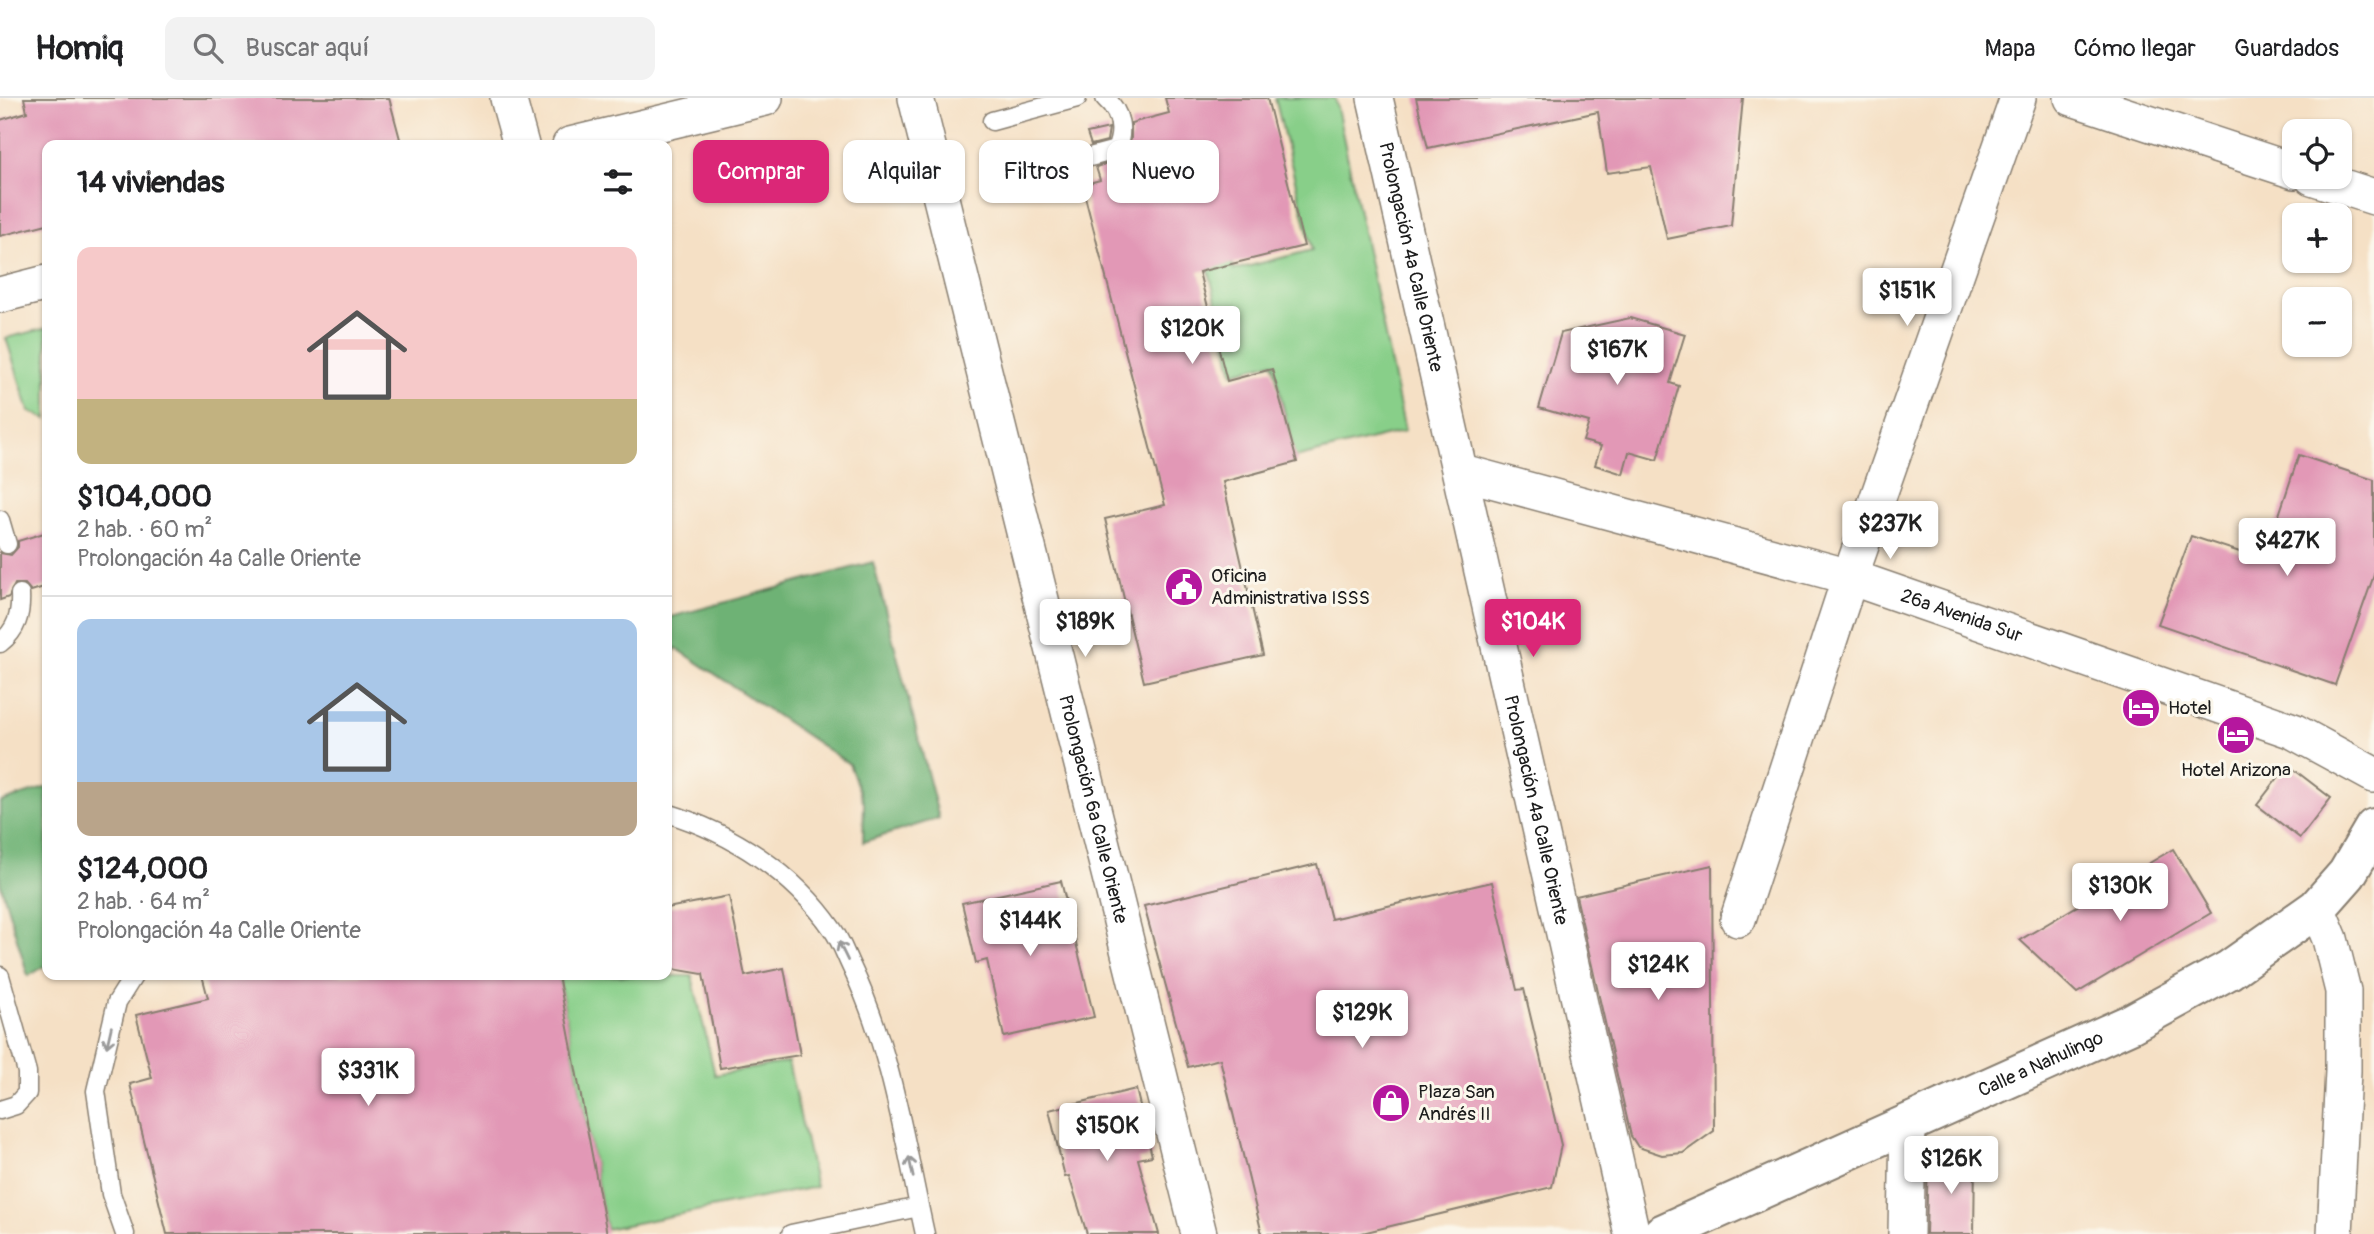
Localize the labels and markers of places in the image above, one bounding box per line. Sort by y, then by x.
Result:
pin: $151K [1858,268,1956,328]
pin: $120K [1143,306,1241,366]
pin: $167K [1568,328,1666,387]
pin: $237K [1841,502,1939,561]
pin: $427K [2238,518,2336,578]
place label: Oficina Administrativa ISSS [1211,564,1370,610]
public building icon: Oficina Administrativa ISSS [1163,566,1205,608]
pin: $189K [1036,600,1134,659]
pin: $104K [1484,600,1582,659]
hotel icon: Hotel [2120,687,2162,729]
place label: Hotel [2168,696,2212,720]
hotel icon: Hotel Arizona [2215,714,2257,756]
place label: Hotel Arizona [2181,758,2291,782]
pin: $130K [2071,864,2169,923]
pin: $144K [981,898,1079,958]
pin: $124K [1609,942,1707,1002]
pin: $129K [1313,990,1411,1050]
pin: $331K [319,1048,417,1108]
place label: Plaza San Andrés II [1418,1080,1495,1126]
shop icon: Plaza San Andrés II [1370,1082,1412,1124]
pin: $150K [1058,1104,1156,1163]
pin: $126K [1902,1136,2000,1196]

